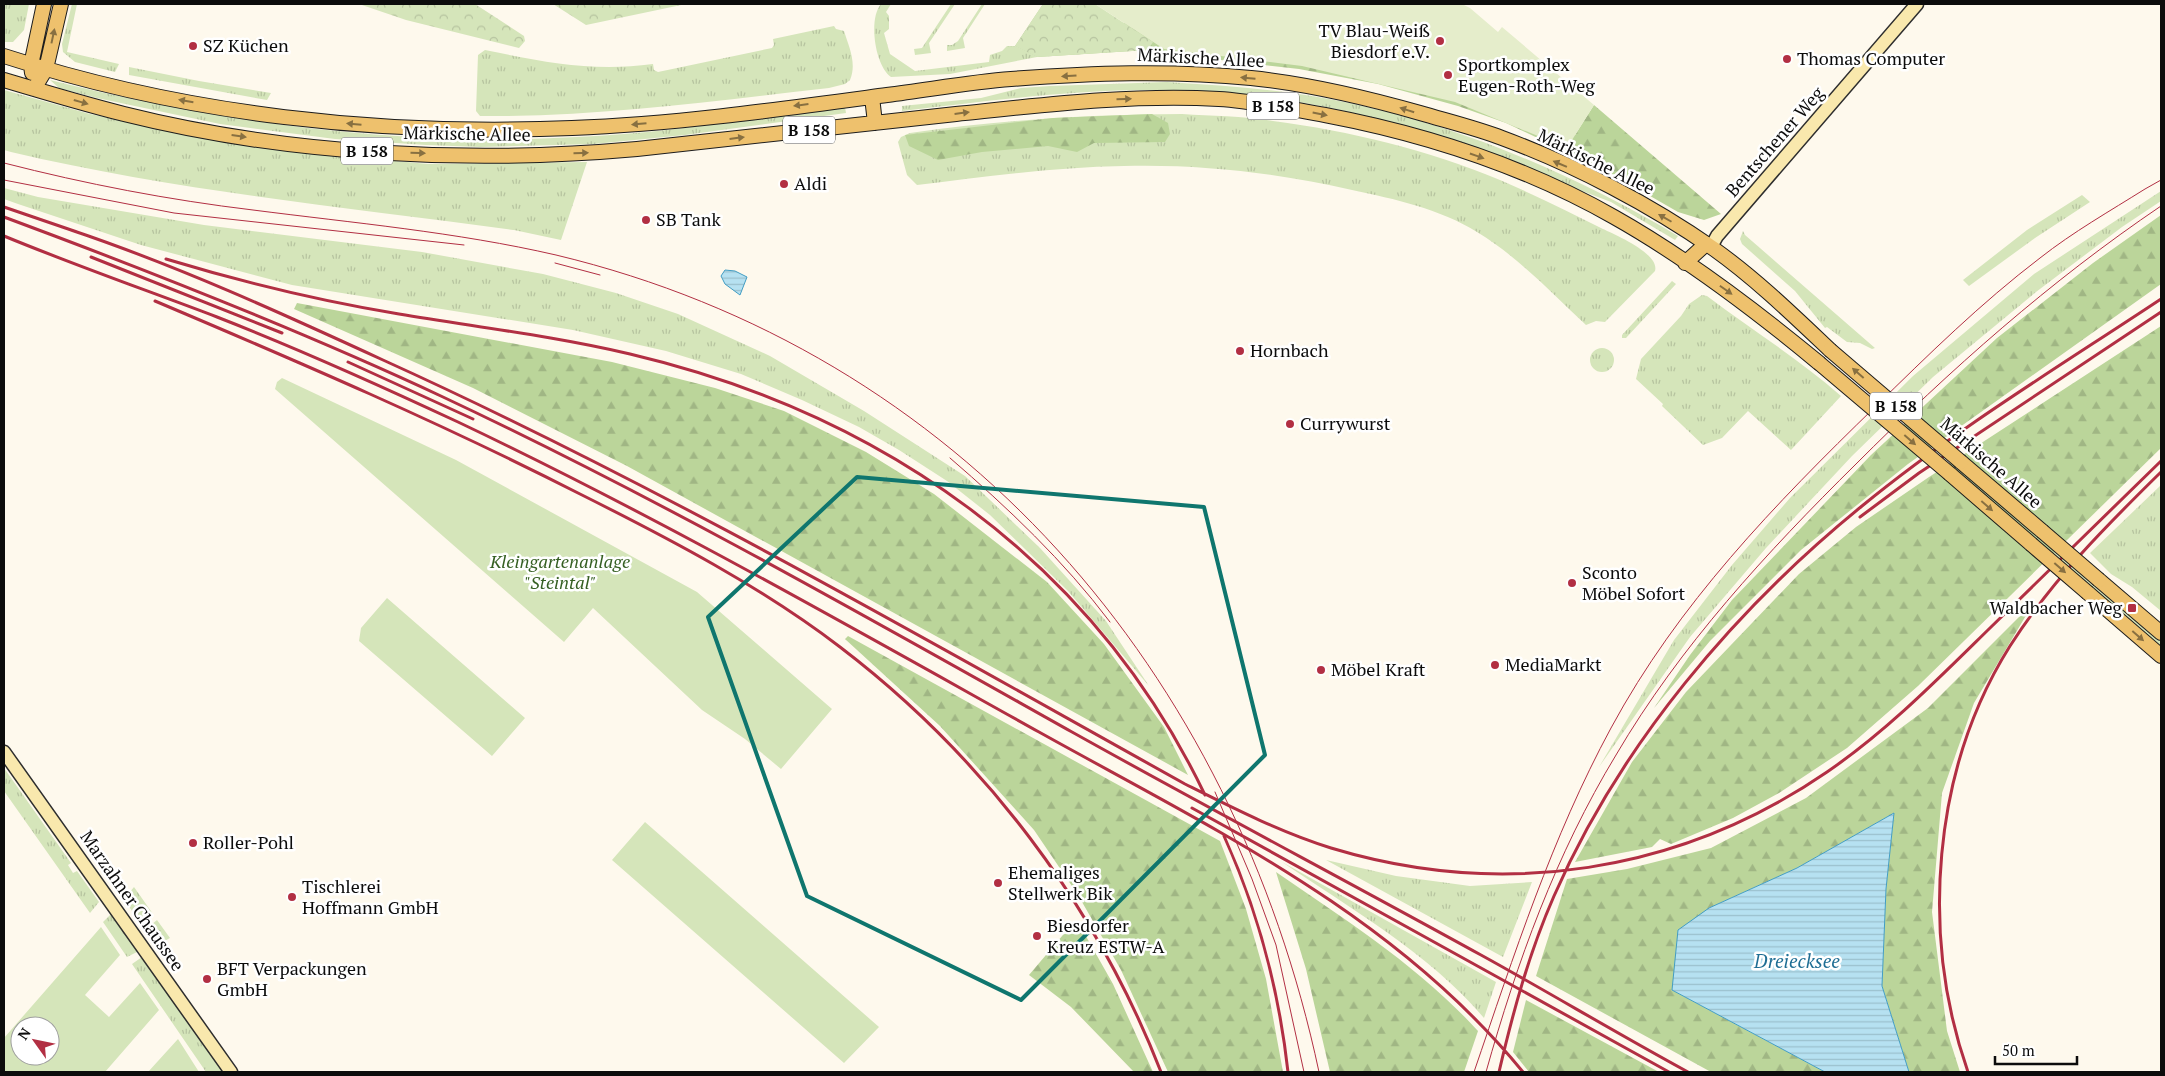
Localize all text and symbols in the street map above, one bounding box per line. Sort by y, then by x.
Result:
place label: TV Blau-Weiß Biesdorf e.V. [1318,18,1430,63]
one-way arrow [50,28,58,44]
place label: SZ Küchen [203,33,289,57]
marker: TV Blau-Weiß Biesdorf e.V. [1434,35,1446,47]
marker: SZ Küchen [187,40,199,52]
street label: Märkische Allee [1137,42,1265,72]
place label: Thomas Computer [1797,46,1945,70]
place label: Sportkomplex Eugen-Roth-Weg [1458,52,1595,97]
marker: Thomas Computer [1781,53,1793,65]
marker: Sportkomplex Eugen-Roth-Weg [1442,69,1454,81]
one-way arrow [1060,72,1076,80]
one-way arrow [1240,74,1256,82]
street label: Bentschener Weg [1720,81,1829,201]
road number: B 158 [1247,92,1299,120]
one-way arrow [1116,95,1132,103]
one-way arrow [177,96,193,104]
one-way arrow [73,99,88,107]
one-way arrow [792,101,808,109]
one-way arrow [1400,105,1415,113]
one-way arrow [954,109,970,117]
one-way arrow [1312,111,1328,119]
road number: B 158 [783,116,835,144]
one-way arrow [345,120,361,128]
street label: Märkische Allee [403,120,531,146]
one-way arrow [631,120,647,128]
street label: Märkische Allee [1534,122,1659,200]
one-way arrow [232,132,248,140]
one-way arrow [729,134,745,142]
road number: B 158 [341,138,393,164]
one-way arrow [573,149,589,157]
one-way arrow [411,150,427,158]
one-way arrow [1470,152,1485,160]
one-way arrow [1553,159,1567,167]
place label: Aldi [794,171,827,195]
marker: Aldi [778,178,790,190]
place label: SB Tank [656,207,721,231]
marker: SB Tank [640,214,652,226]
one-way arrow [1658,214,1671,223]
one-way arrow [1719,285,1732,295]
place label: Hornbach [1250,338,1329,362]
marker: Hornbach [1234,345,1246,357]
one-way arrow [1852,367,1864,379]
road number: B 158 [1870,392,1922,420]
place label: Currywurst [1300,411,1391,435]
street label: Märkische Allee [1936,411,2048,513]
marker: Currywurst [1284,418,1296,430]
one-way arrow [1903,434,1916,445]
one-way arrow [1981,500,1993,511]
park label: Kleingartenanlage "Steintal" [489,549,630,594]
place label: Sconto Möbel Sofort [1582,560,1686,605]
one-way arrow [2053,563,2066,574]
marker: Sconto Möbel Sofort [1566,577,1578,589]
place label: Waldbacher Weg [1990,595,2123,619]
marker: Waldbacher Weg [2126,602,2138,614]
one-way arrow [2131,631,2144,642]
place label: MediaMarkt [1505,652,1602,676]
place label: Möbel Kraft [1331,657,1426,681]
marker: MediaMarkt [1489,659,1501,671]
marker: Möbel Kraft [1315,664,1327,676]
street label: Marzahner Chaussee [75,825,190,975]
place label: Roller-Pohl [203,830,294,854]
marker: Roller-Pohl [187,837,199,849]
place label: Ehemaliges Stellwerk Bik [1008,860,1113,905]
place label: Tischlerei Hoffmann GmbH [302,874,439,919]
marker: Ehemaliges Stellwerk Bik [992,877,1004,889]
marker: Tischlerei Hoffmann GmbH [286,891,298,903]
place label: Biesdorfer Kreuz ESTW-A [1047,913,1165,958]
marker: Biesdorfer Kreuz ESTW-A [1031,930,1043,942]
water label: Dreiecksee [1753,948,1840,973]
place label: BFT Verpackungen GmbH [217,956,367,1001]
marker: BFT Verpackungen GmbH [201,973,213,985]
north arrow [10,1016,60,1066]
text: N [13,1024,35,1043]
scale bar [1995,1034,2078,1066]
text: 50 m [2002,1040,2035,1060]

